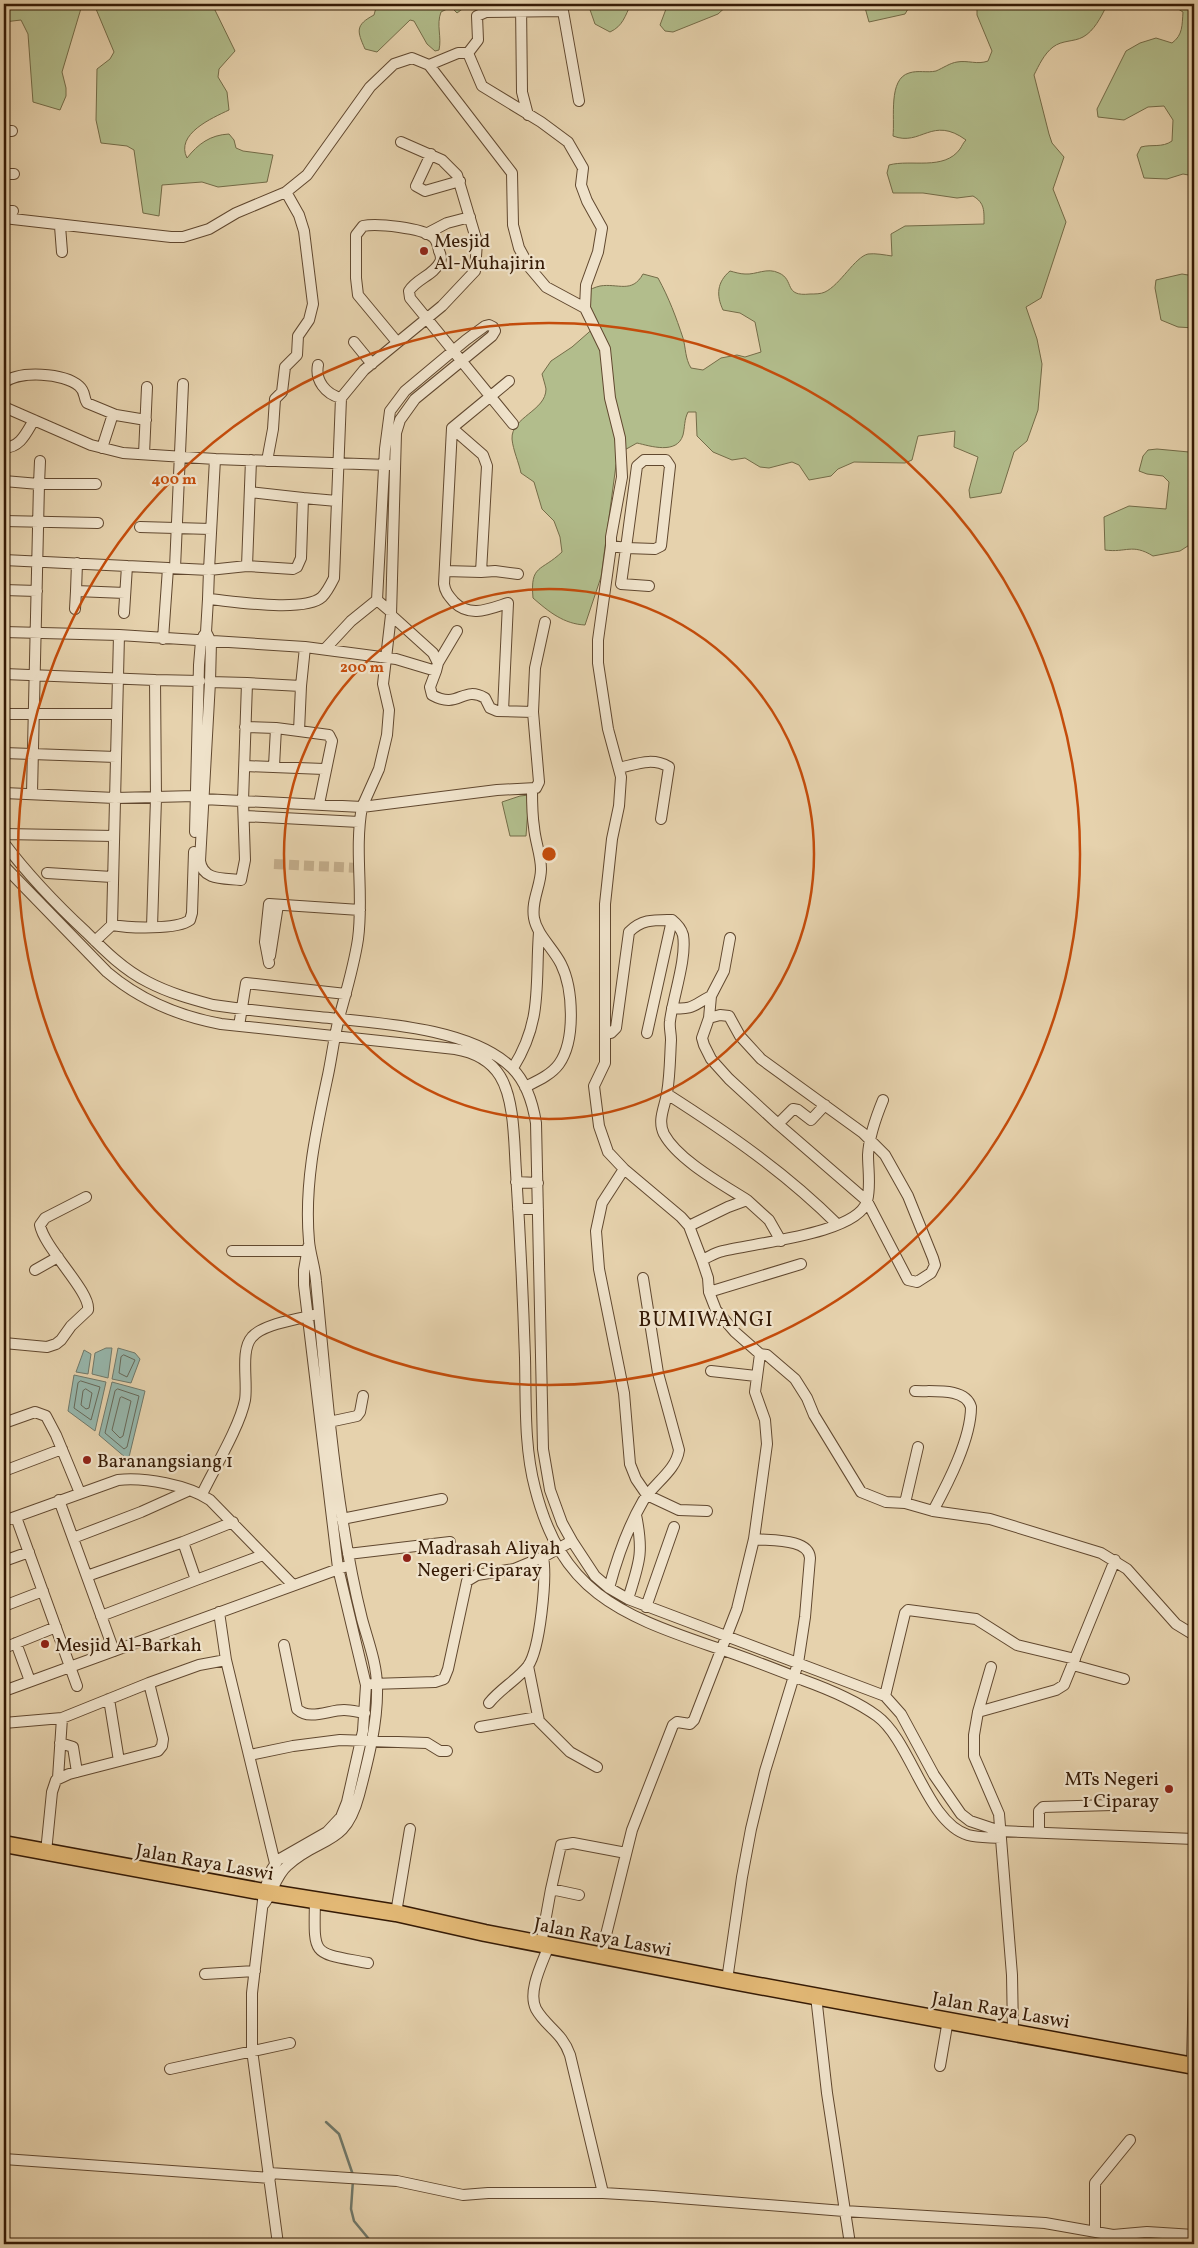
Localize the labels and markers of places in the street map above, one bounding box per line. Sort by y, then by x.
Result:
place label: Mesjid Al-Muhajirin [434,229,546,277]
marker: Mesjid Al-Muhajirin [418,245,430,257]
centre of rings [540,845,558,863]
place label: Baranangsiang 1 [97,1449,233,1475]
marker: Baranangsiang 1 [81,1454,93,1466]
place label: Madrasah Aliyah Negeri Ciparay [417,1536,561,1584]
marker: Madrasah Aliyah Negeri Ciparay [401,1552,413,1564]
place label: Mesjid Al-Barkah [55,1633,202,1659]
marker: Mesjid Al-Barkah [39,1638,51,1650]
place label: MTs Negeri 1 Ciparay [1064,1767,1159,1815]
marker: MTs Negeri 1 Ciparay [1163,1783,1175,1795]

